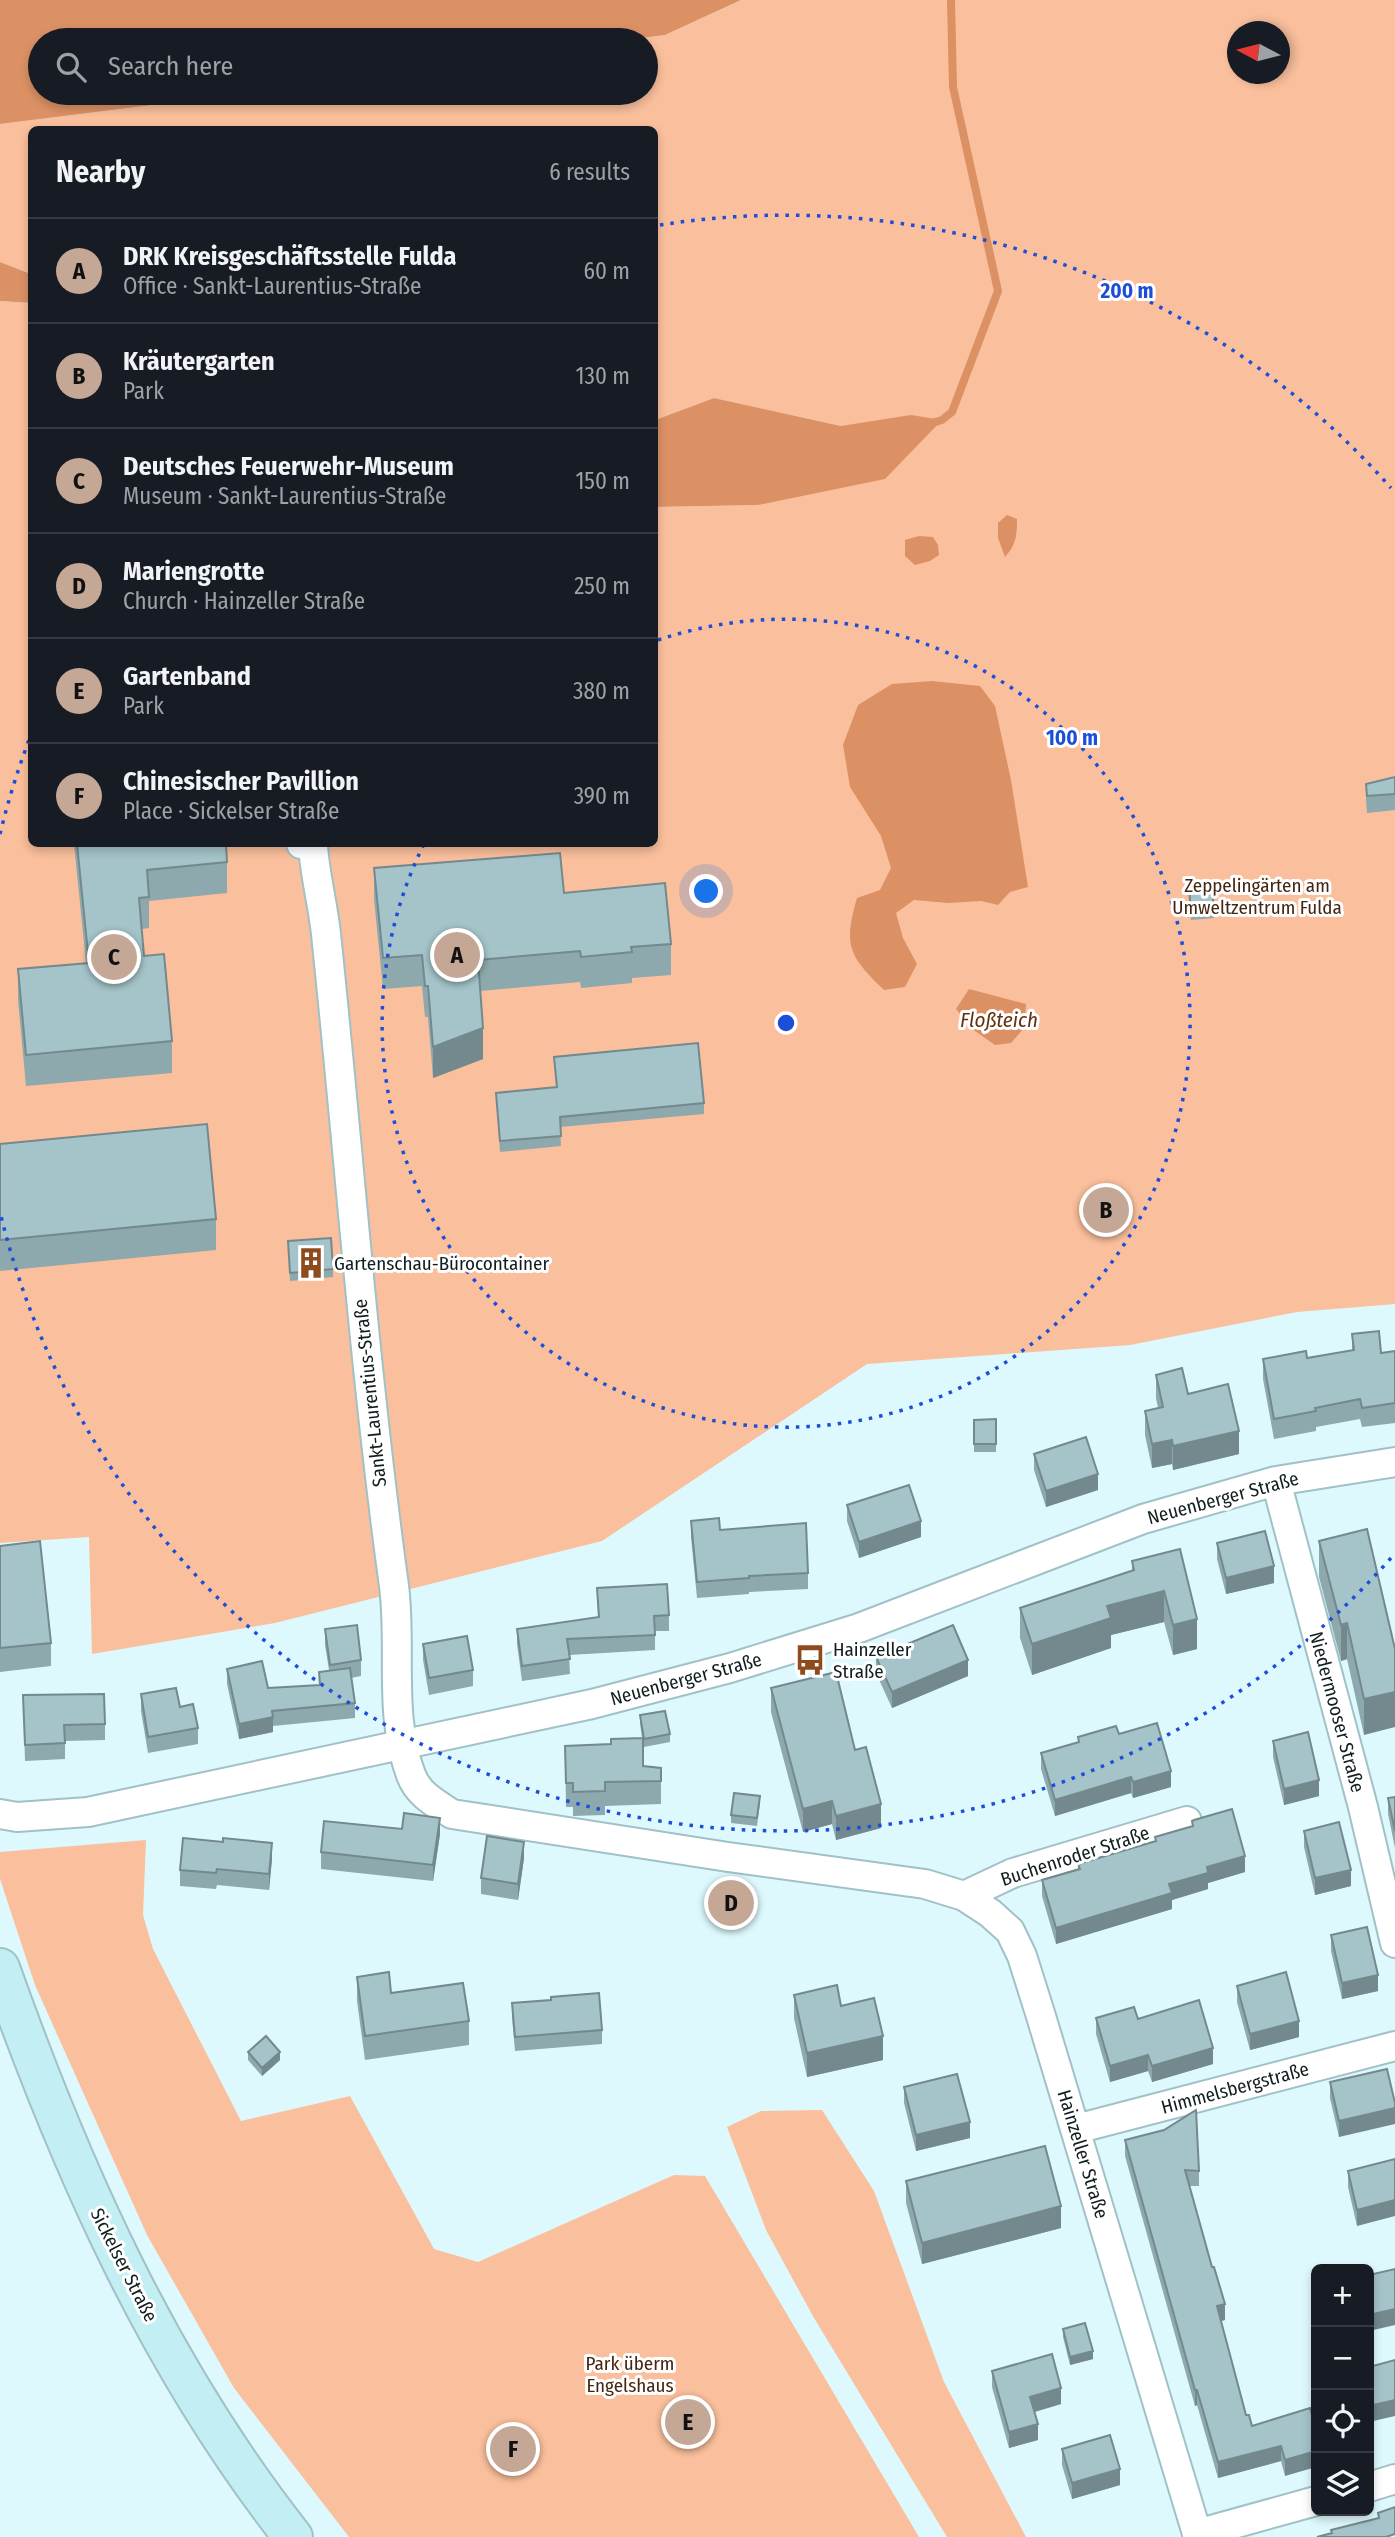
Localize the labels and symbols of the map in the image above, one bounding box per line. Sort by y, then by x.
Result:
north arrow [1227,21,1290,84]
text: 200 m [1099,278,1154,304]
text: 100 m [1046,725,1098,751]
your location [689,874,723,908]
park label: Zeppelingärten am Umweltzentrum Fulda [1172,874,1342,919]
pin: A [434,929,480,981]
pin: C [91,931,137,983]
water label: Floßteich [960,1007,1038,1033]
centre of rings [774,1011,798,1035]
pin: B [1083,1184,1129,1236]
building icon: Gartenschau-Bürocontainer [294,1246,328,1280]
place label: Gartenschau-Bürocontainer [334,1252,549,1275]
street label: Sankt-Laurentius-Straße [349,1298,391,1488]
street label: Neuenberger Straße [1145,1467,1301,1529]
street label: Niedermooser Straße [1304,1629,1370,1795]
place label: Hainzeller Straße [833,1638,912,1683]
bus stop icon: Hainzeller Straße [793,1643,827,1677]
street label: Neuenberger Straße [608,1648,764,1710]
street label: Buchenroder Straße [998,1821,1152,1891]
pin: D [708,1877,754,1929]
street label: Himmelsbergstraße [1159,2057,1311,2119]
street label: Hainzeller Straße [1053,2087,1113,2221]
street label: Sickelser Straße [85,2204,163,2326]
park label: Park überm Engelshaus [586,2352,674,2397]
pin: E [665,2396,711,2448]
pin: F [490,2423,536,2475]

